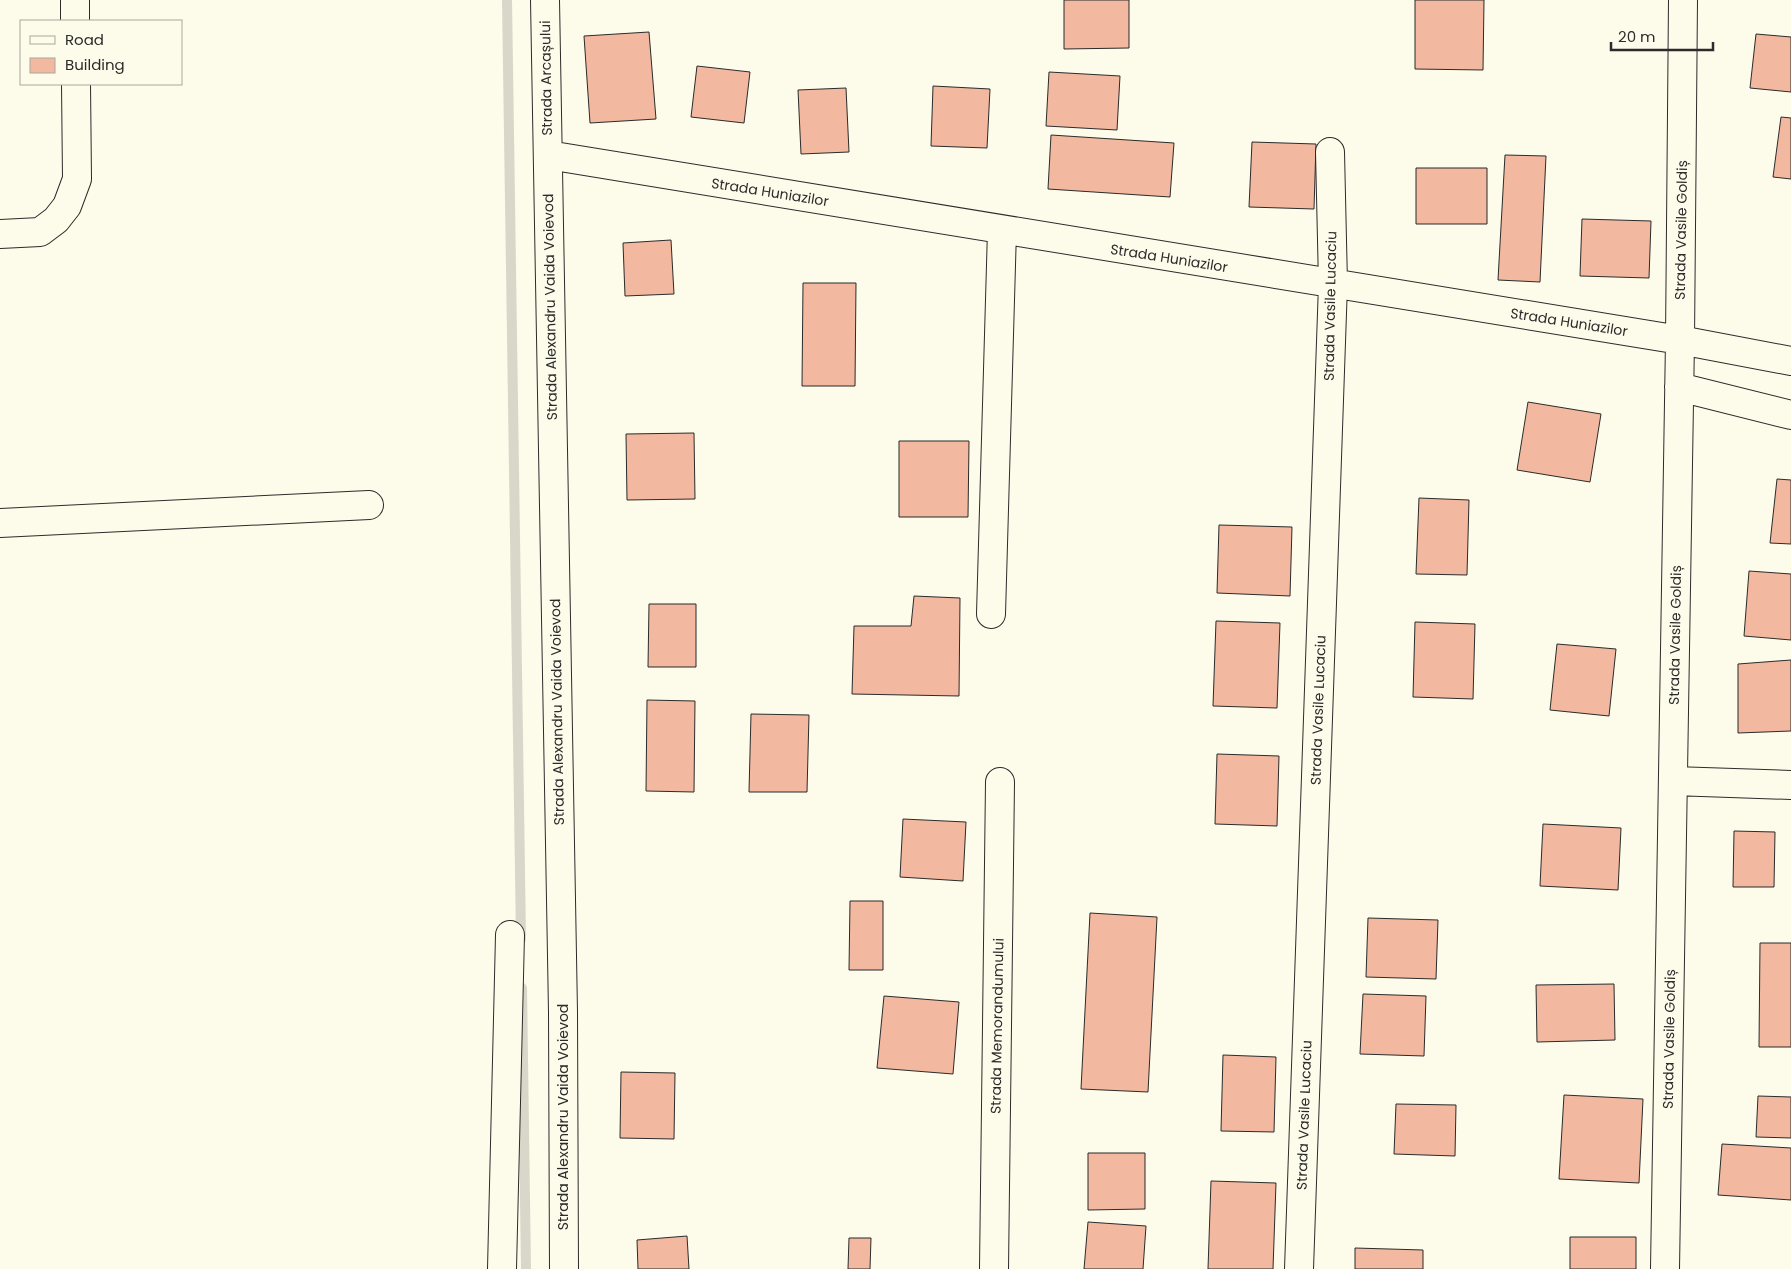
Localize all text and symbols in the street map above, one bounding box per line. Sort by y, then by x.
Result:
legend [20,20,182,85]
street label: Strada Arcașului [535,20,557,136]
scale bar [1611,20,1714,52]
text: 20 m [1618,26,1656,47]
text: Road [65,29,104,50]
text: Building [65,54,125,75]
street label: Strada Vasile Goldiș [1670,160,1692,300]
street label: Strada Huniazilor [710,173,830,211]
street label: Strada Alexandru Vaida Voievod [538,194,562,420]
street label: Strada Vasile Lucaciu [1319,231,1341,381]
street label: Strada Huniazilor [1109,239,1229,277]
street label: Strada Huniazilor [1509,303,1629,341]
street label: Strada Vasile Goldiș [1664,565,1686,705]
street label: Strada Alexandru Vaida Voievod [545,599,569,825]
street label: Strada Vasile Lucaciu [1305,635,1331,785]
street label: Strada Memorandumului [985,938,1009,1114]
street label: Strada Vasile Goldiș [1658,969,1680,1109]
street label: Strada Alexandru Vaida Voievod [553,1004,573,1230]
street label: Strada Vasile Lucaciu [1291,1040,1317,1190]

